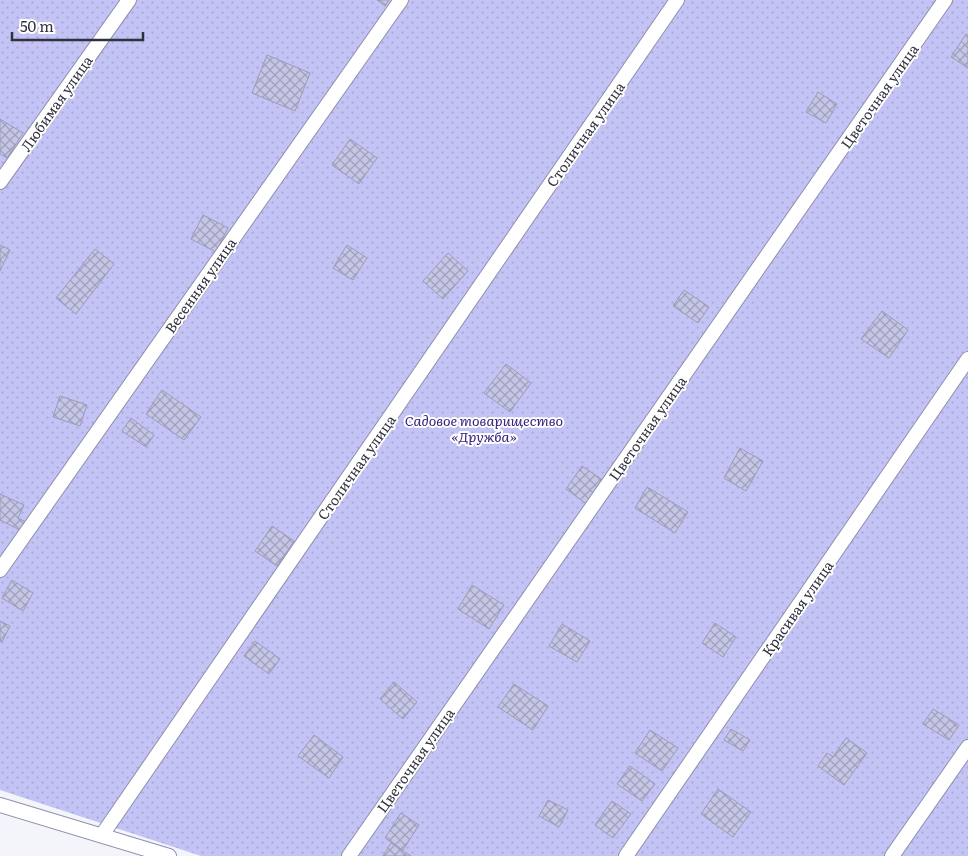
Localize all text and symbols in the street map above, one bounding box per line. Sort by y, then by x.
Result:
scale bar [12,10,144,42]
text: 50 m [20,14,54,37]
street label: Цветочная улица [835,39,923,152]
street label: Любимая улица [15,51,97,155]
street label: Столичная улица [541,77,629,191]
street label: Весенняя улица [160,233,241,337]
street label: Цветочная улица [603,371,691,484]
street label: Столичная улица [312,410,400,524]
park label: Садовое товарищество «Дружба» [405,410,563,446]
street label: Красивая улица [757,556,838,660]
street label: Цветочная улица [371,703,459,816]

